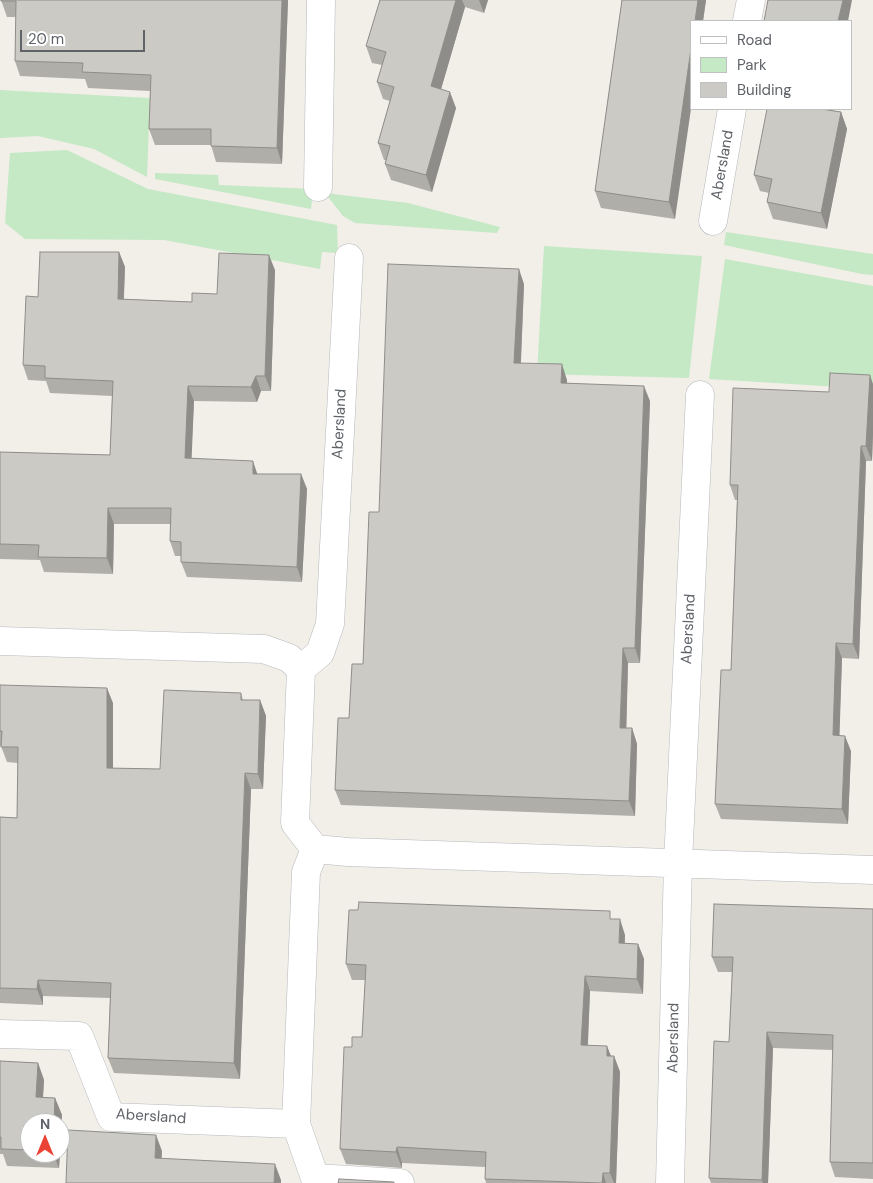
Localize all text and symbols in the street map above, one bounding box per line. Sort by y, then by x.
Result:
scale bar [22,20,148,52]
legend [690,20,853,110]
text: 20 m [28,29,64,49]
text: Road [737,30,772,50]
text: Park [737,55,767,75]
text: Building [737,80,792,100]
street label: Abersland [708,129,738,201]
street label: Abersland [329,388,351,460]
street label: Abersland [678,593,700,665]
street label: Abersland [664,1003,684,1073]
street label: Abersland [115,1106,187,1128]
north arrow [20,1113,70,1163]
text: N [40,1115,50,1133]

